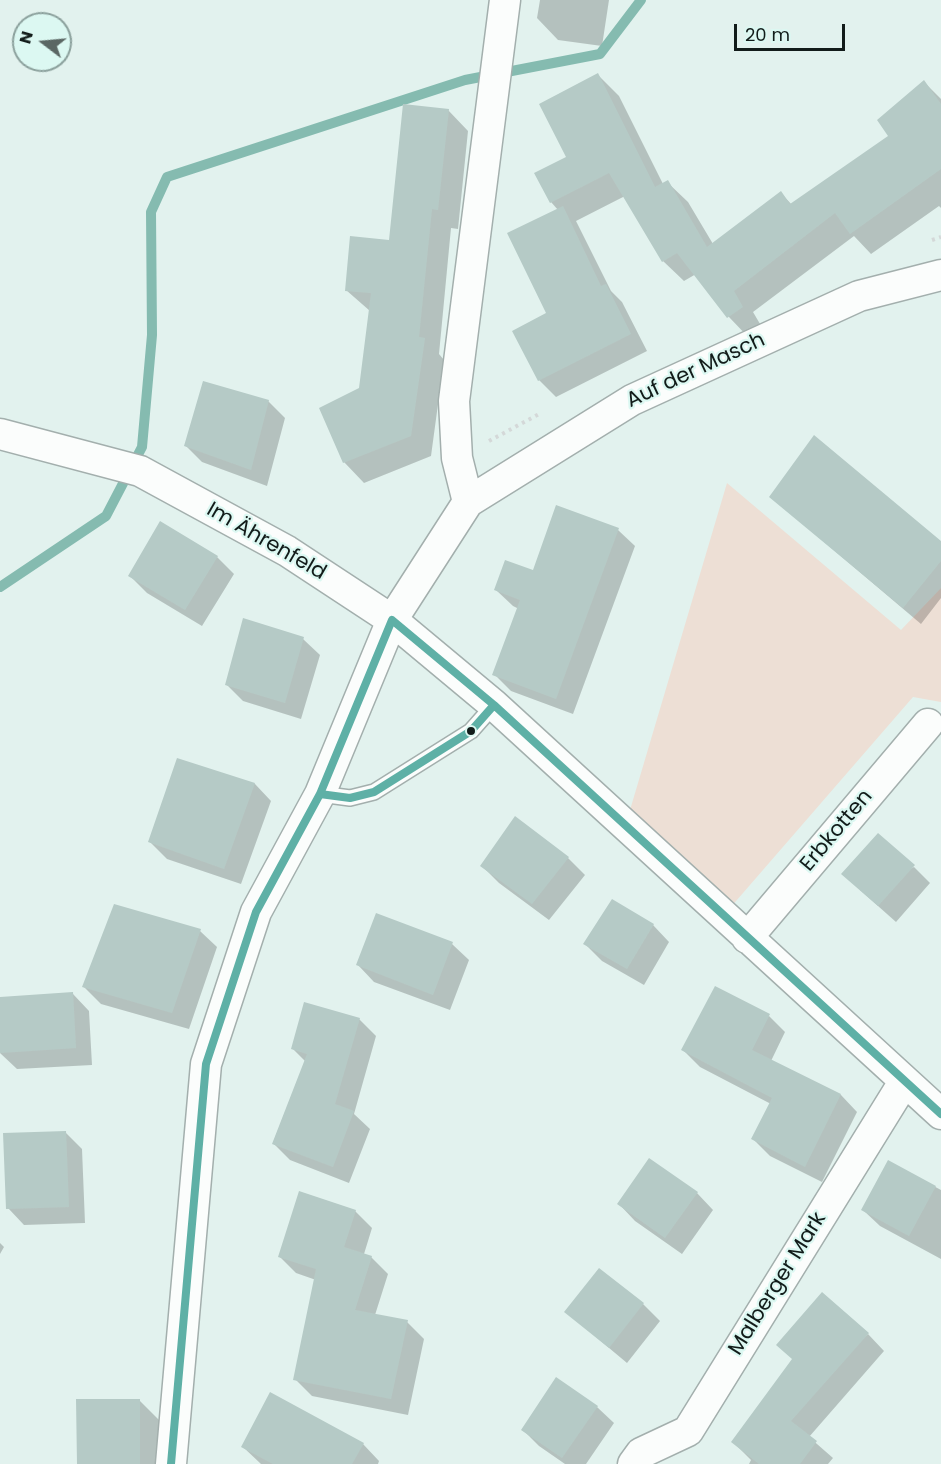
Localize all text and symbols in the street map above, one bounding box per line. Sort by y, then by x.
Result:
north arrow [12,12,72,72]
scale bar [737,12,848,50]
text: 20 m [745,22,790,47]
text: N [13,28,39,46]
street label: Auf der Masch [623,328,769,414]
street label: Im Ährenfeld [202,498,330,586]
unlabelled marker [465,725,477,737]
street label: Erbkotten [796,785,878,877]
street label: Malberger Mark [724,1208,832,1360]

